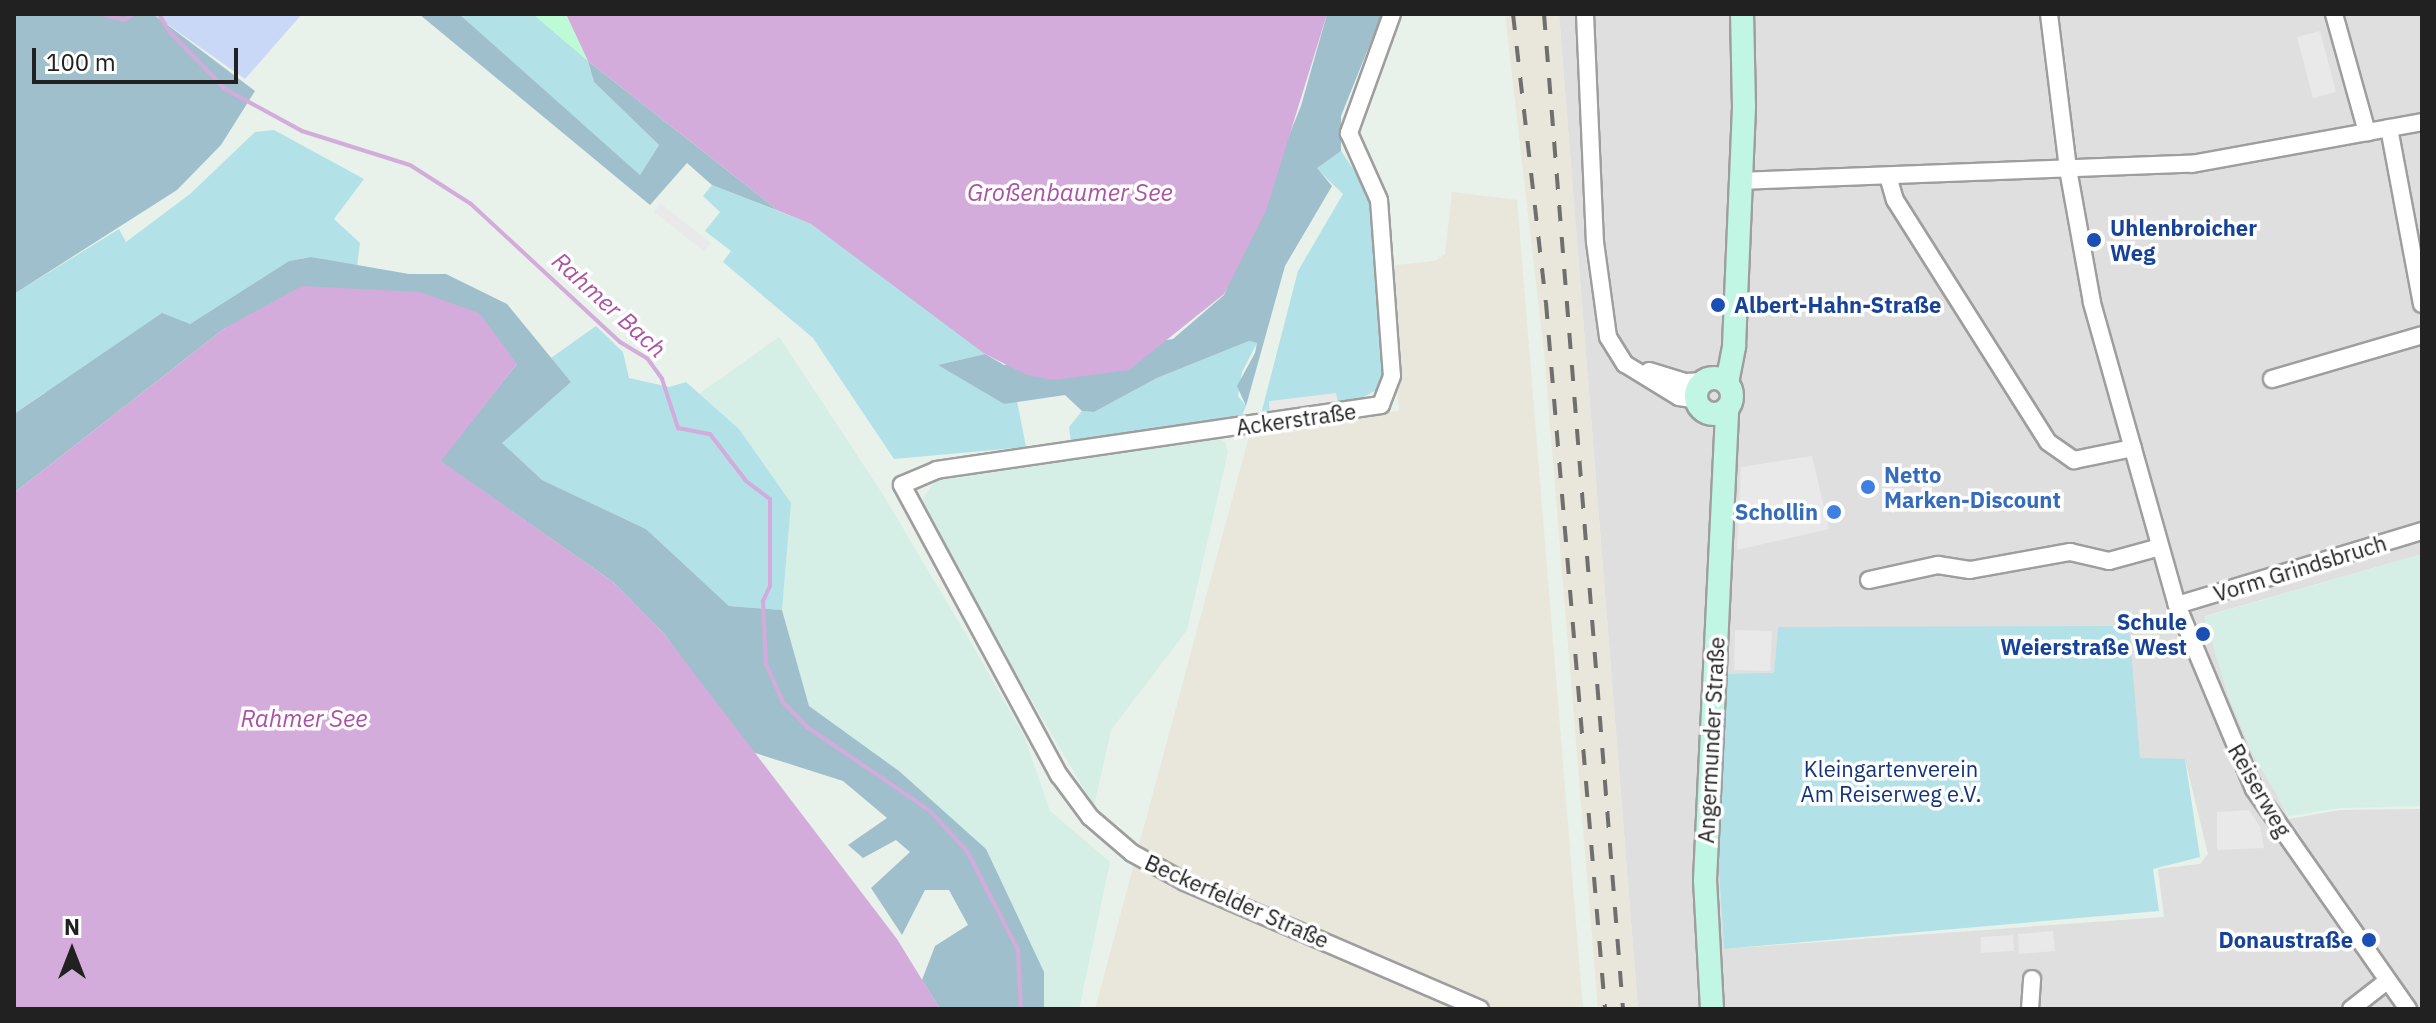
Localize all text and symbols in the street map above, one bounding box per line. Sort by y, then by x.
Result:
scale bar [36,32,242,82]
text: 100 m [46,46,116,78]
water label: Großenbaumer See [967,179,1173,207]
place label: Uhlenbroicher Weg [2110,214,2257,266]
marker: Uhlenbroicher Weg [2085,231,2103,249]
water label: Rahmer Bach [546,246,672,364]
place label: Albert-Hahn-Straße [1734,292,1941,318]
marker: Albert-Hahn-Straße [1709,296,1727,314]
street label: Ackerstraße [1234,398,1358,440]
place label: Netto Marken-Discount [1884,461,2061,512]
marker: Netto Marken-Discount [1859,478,1877,496]
place label: Schollin [1735,499,1818,525]
marker: Schollin [1825,503,1843,521]
street label: Vorm Grindsbruch [2210,529,2390,607]
place label: Schule Weierstraße West [2000,608,2187,660]
marker: Schule Weierstraße West [2194,625,2212,643]
street label: Angermunder Straße [1692,636,1730,844]
water label: Rahmer See [240,705,368,733]
street label: Reiserweg [2223,739,2297,841]
park label: Kleingartenverein Am Reiserweg e.V. [1801,755,1981,806]
street label: Beckerfelder Straße [1141,849,1333,953]
north arrow [32,911,112,991]
text: N [64,912,80,941]
place label: Donaustraße [2218,927,2353,953]
marker: Donaustraße [2360,931,2378,949]

